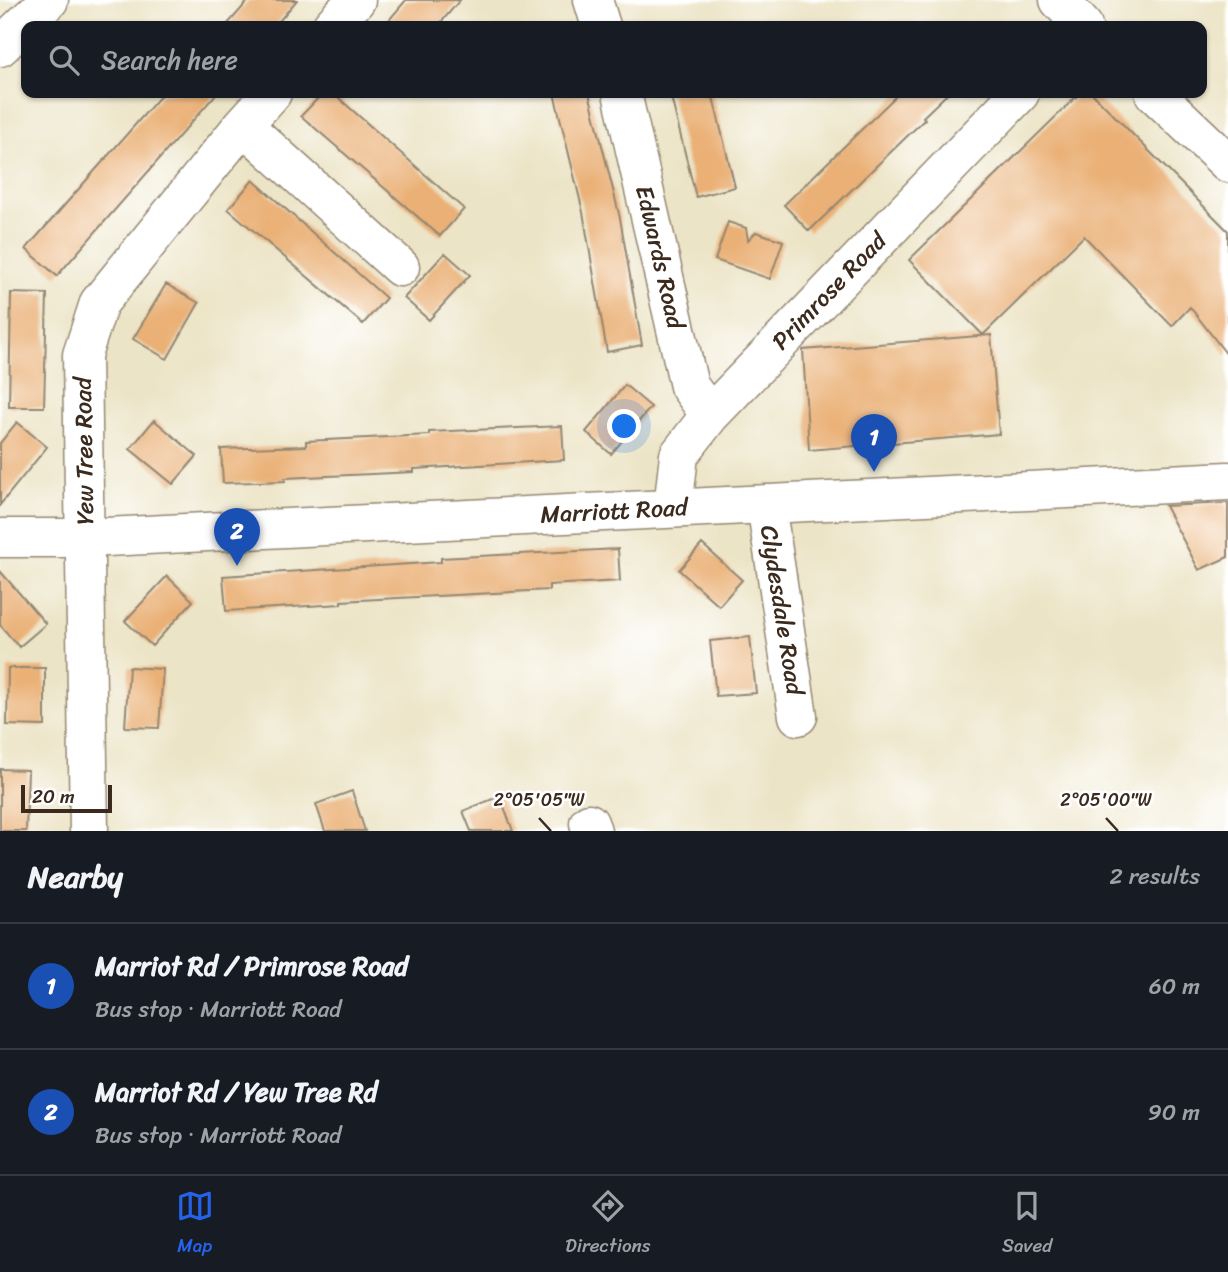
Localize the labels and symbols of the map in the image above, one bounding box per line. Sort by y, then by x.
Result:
street label: Edwards Road [623,181,697,334]
street label: Primrose Road [761,221,898,360]
street label: Yew Tree Road [62,374,106,525]
your location [607,409,641,443]
pin: 1 [851,414,897,472]
street label: Marriott Road [539,486,691,536]
pin: 2 [214,508,260,566]
street label: Clydesdale Road [748,522,816,700]
scale bar [21,782,112,814]
text: 2°05'05"W [494,784,586,816]
text: 2°05'00"W [1060,784,1153,816]

